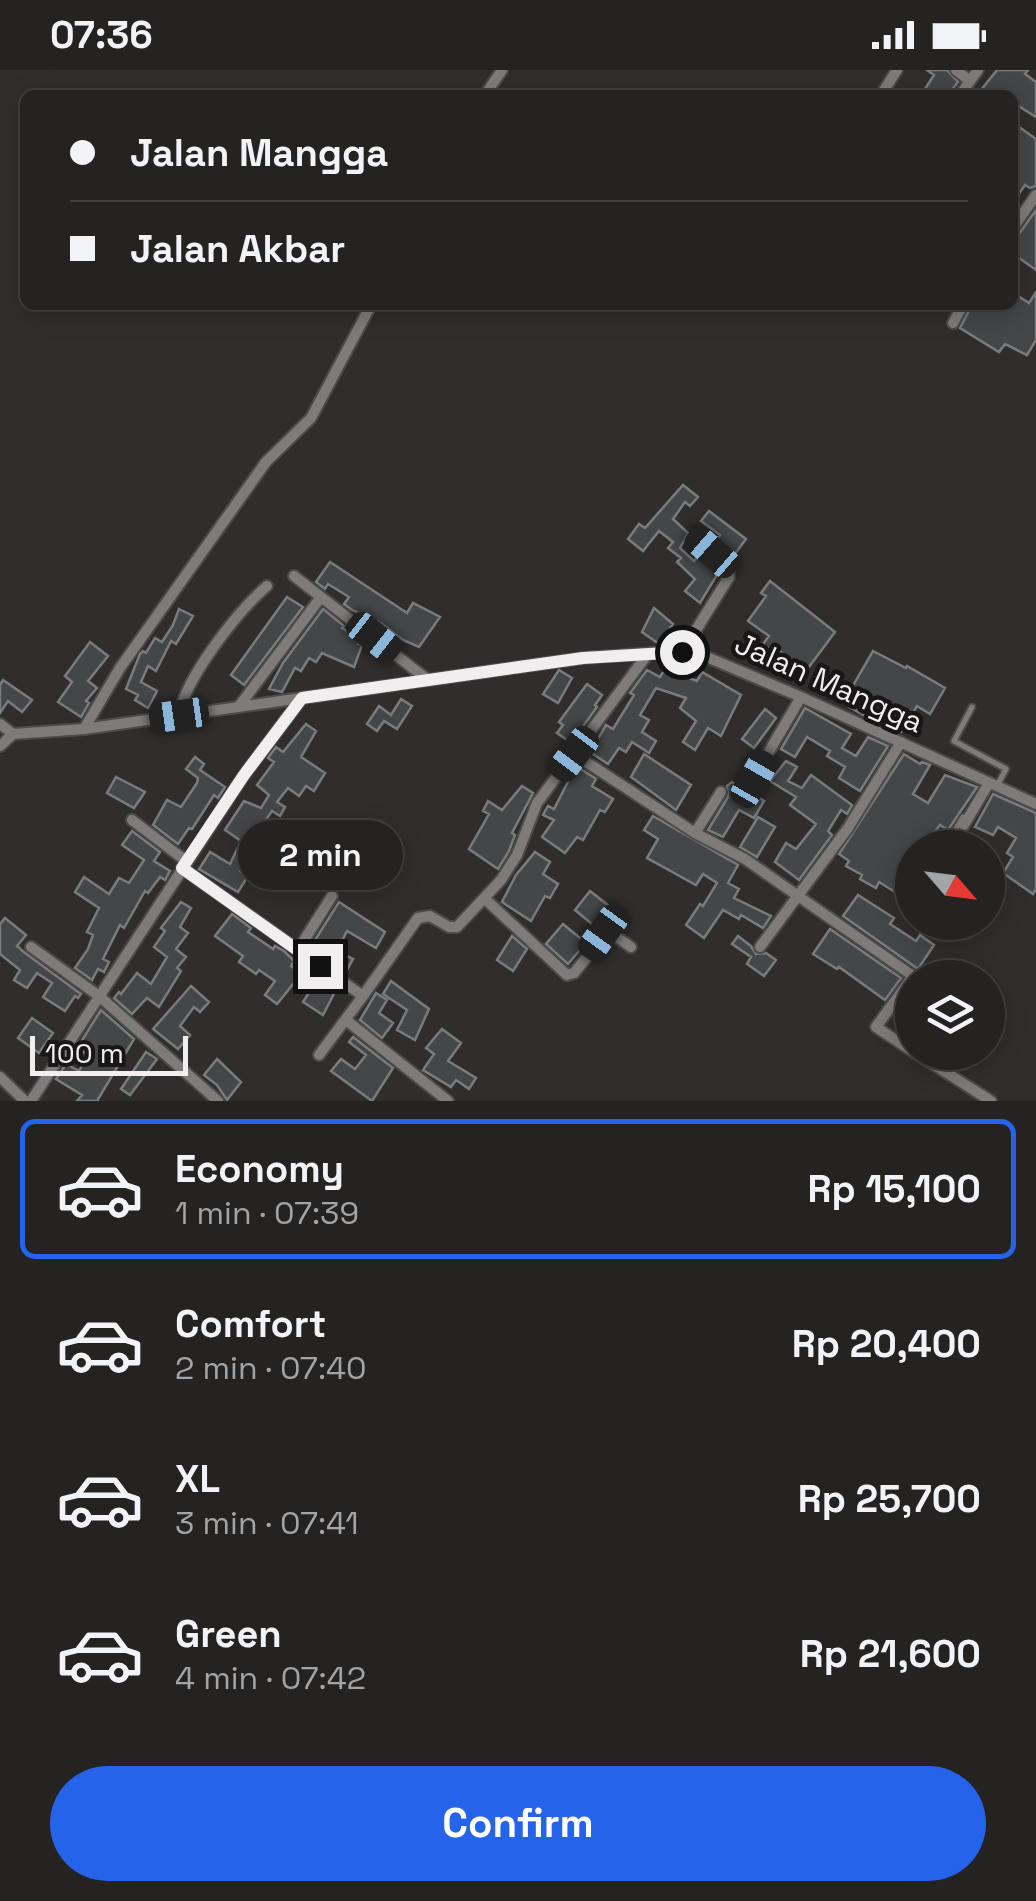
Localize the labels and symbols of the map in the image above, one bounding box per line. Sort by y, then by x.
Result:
car [680,521,744,583]
car [341,607,407,667]
street label: Jalan Mangga [729,624,930,742]
route start [660,630,705,675]
car [147,696,211,734]
car [544,721,604,787]
car [726,746,782,812]
callout: 2 min [238,821,402,891]
north arrow [895,830,1005,940]
car [573,900,633,966]
route end [298,944,343,989]
scale bar [30,1031,188,1076]

